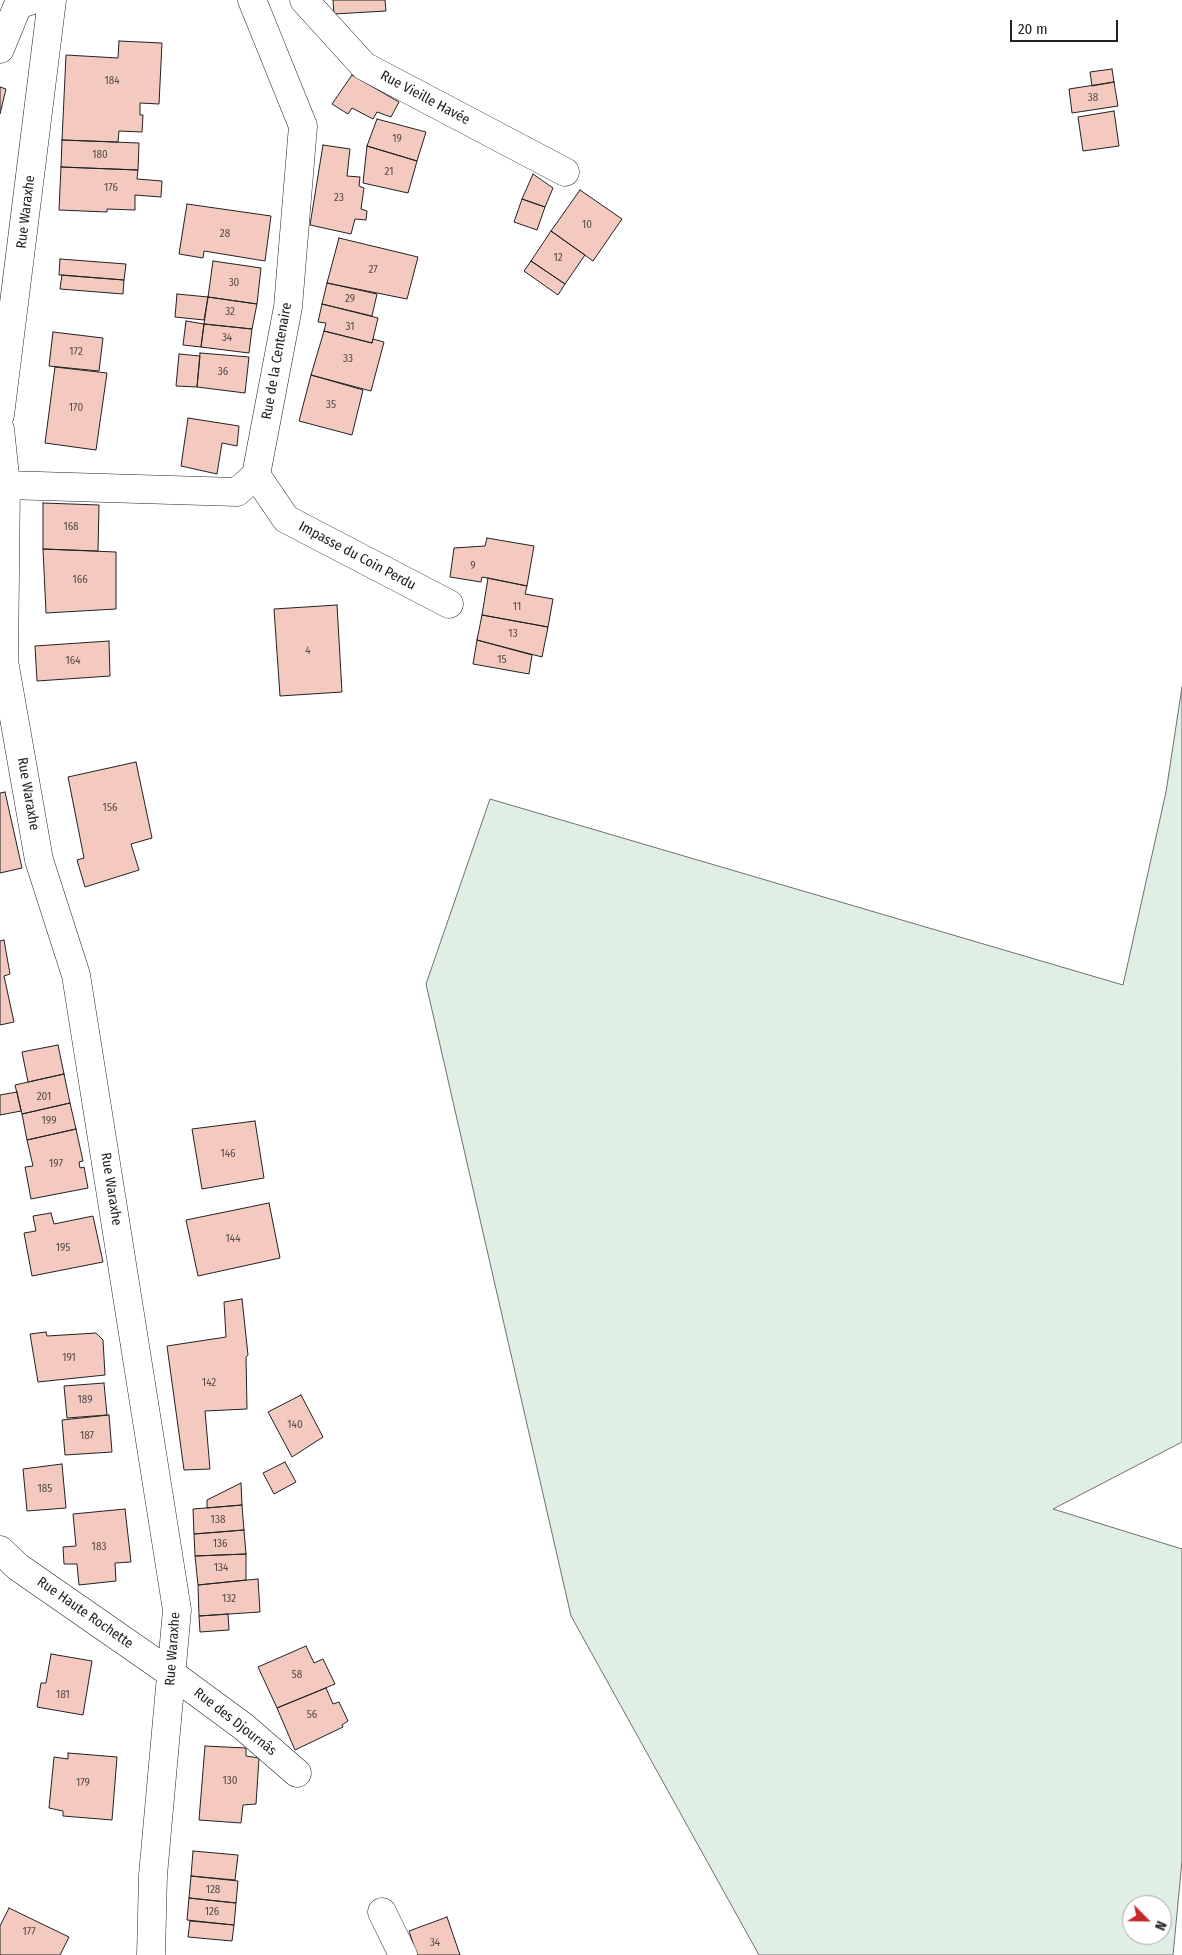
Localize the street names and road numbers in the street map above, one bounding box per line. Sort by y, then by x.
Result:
street label: Rue Vieille Havée [377,67,473,129]
street label: Rue Waraxhe [13,174,39,250]
street label: Rue de la Centenaire [258,301,296,421]
street label: Impasse du Coin Perdu [296,518,418,594]
street label: Rue Waraxhe [13,756,43,832]
street label: Rue Waraxhe [97,1151,125,1227]
street label: Rue Haute Rochette [34,1574,136,1652]
street label: Rue Waraxhe [162,1612,184,1686]
street label: Rue des Djournâs [190,1685,280,1759]

